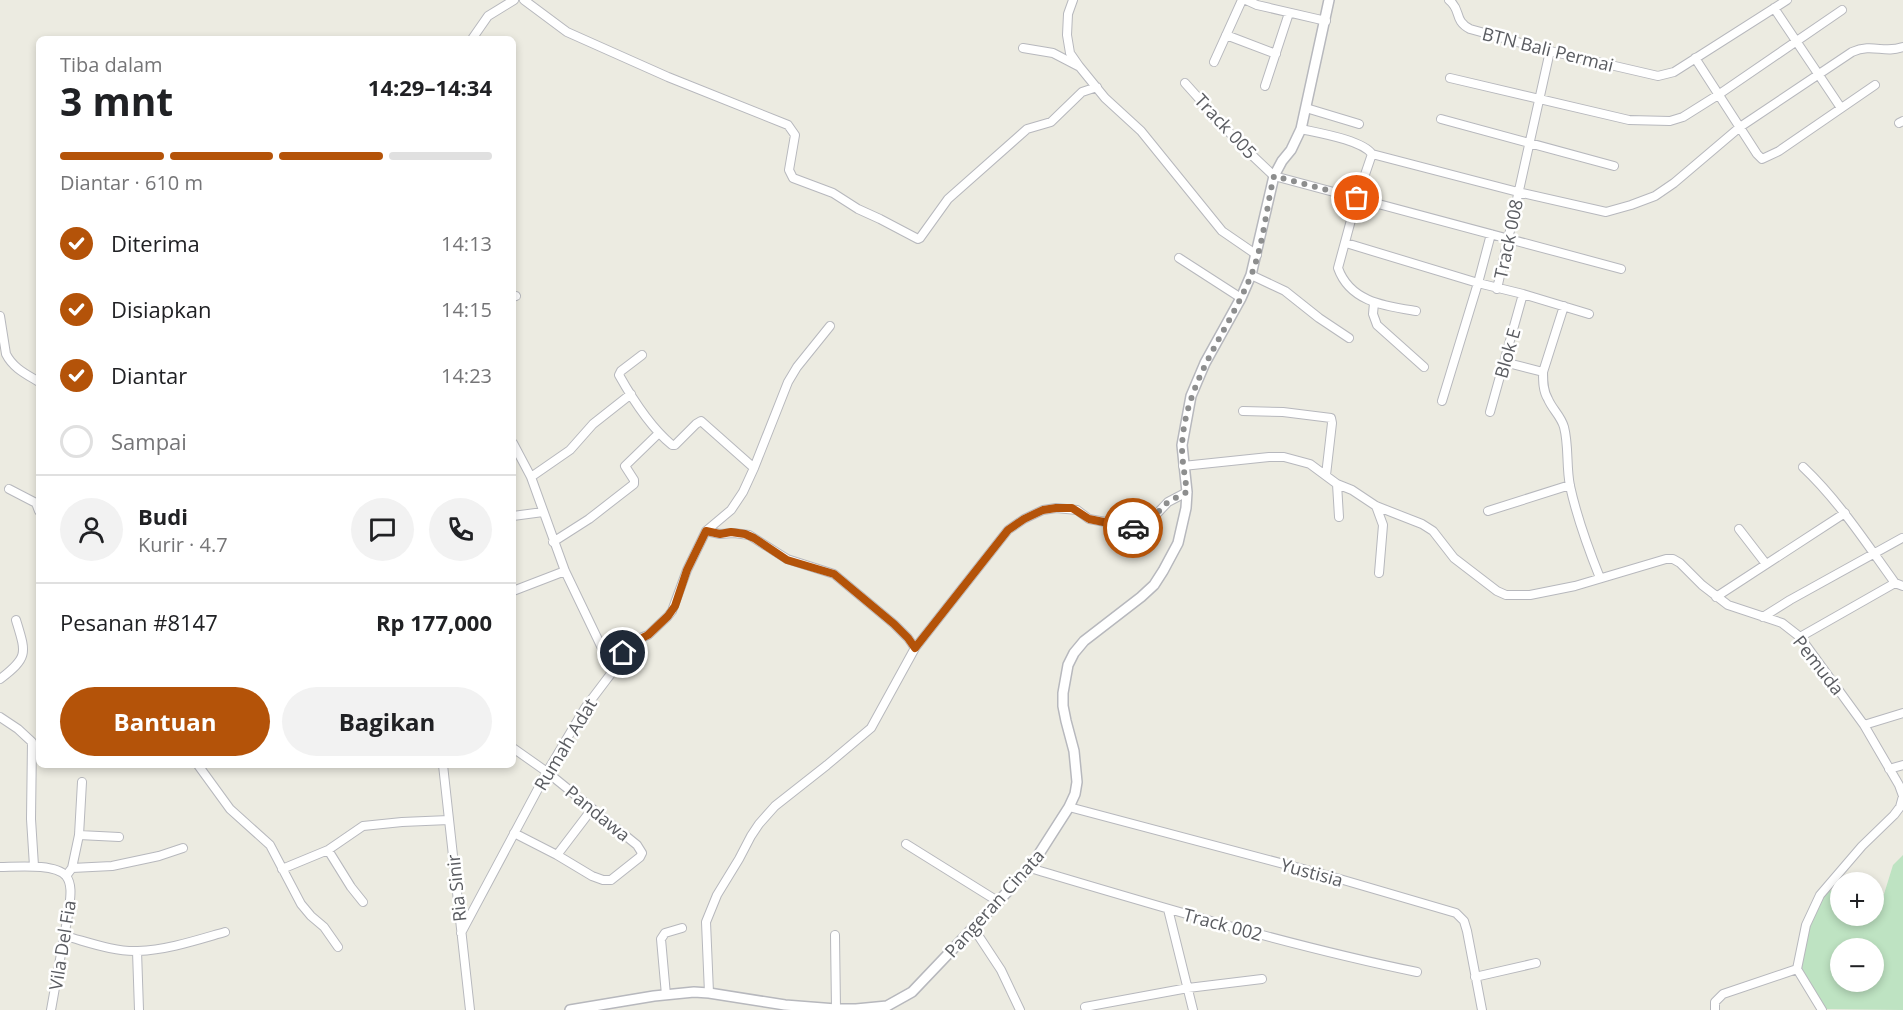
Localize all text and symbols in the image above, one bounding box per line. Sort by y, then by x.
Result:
street label: BTN Bali Permai [1480,21,1616,77]
text: Tiba dalam [60,51,163,78]
text: 14:29–14:34 [368,72,492,102]
text: 3 mnt [60,74,173,127]
street label: Track 005 [1190,88,1262,164]
text: Diantar · 610 m [60,169,203,196]
pin [1331,172,1382,223]
icon: bag [1340,181,1373,214]
street label: Track 008 [1488,197,1528,281]
icon: check [60,227,93,260]
text: Diterima [111,228,200,258]
text: 14:13 [441,230,492,257]
icon: check [60,293,93,326]
text: Disiapkan [111,294,212,324]
text: 14:15 [441,296,492,323]
street label: Blok E [1488,325,1526,381]
icon: check [60,359,93,392]
text: Diantar [111,360,187,390]
text: 14:23 [441,362,492,389]
text: Sampai [111,426,187,456]
button: person [60,498,123,561]
button: chat [351,498,414,561]
button: phone [429,498,492,561]
courier [1103,498,1163,558]
text: Budi [138,501,188,531]
icon: car [1117,512,1150,545]
text: Kurir · 4.7 [138,531,228,558]
text: Pesanan #8147 [60,607,218,637]
text: Rp 177,000 [376,607,492,637]
pin [597,627,648,678]
street label: Pemuda [1788,630,1850,700]
icon: home [606,636,639,669]
button: Bantuan [60,687,270,756]
button: Bagikan [282,687,492,756]
street label: Rumah Adat [528,694,602,794]
street label: Pandawa [561,779,635,847]
street label: Pangeran Cinata [939,844,1049,962]
street label: Ria Sinir [440,852,471,923]
street label: Yustisia [1278,852,1346,892]
map controls [1830,872,1884,992]
button: + [1830,872,1884,926]
street label: Vila Del Fia [43,898,81,992]
street label: Track 002 [1181,902,1265,946]
button: − [1830,938,1884,992]

